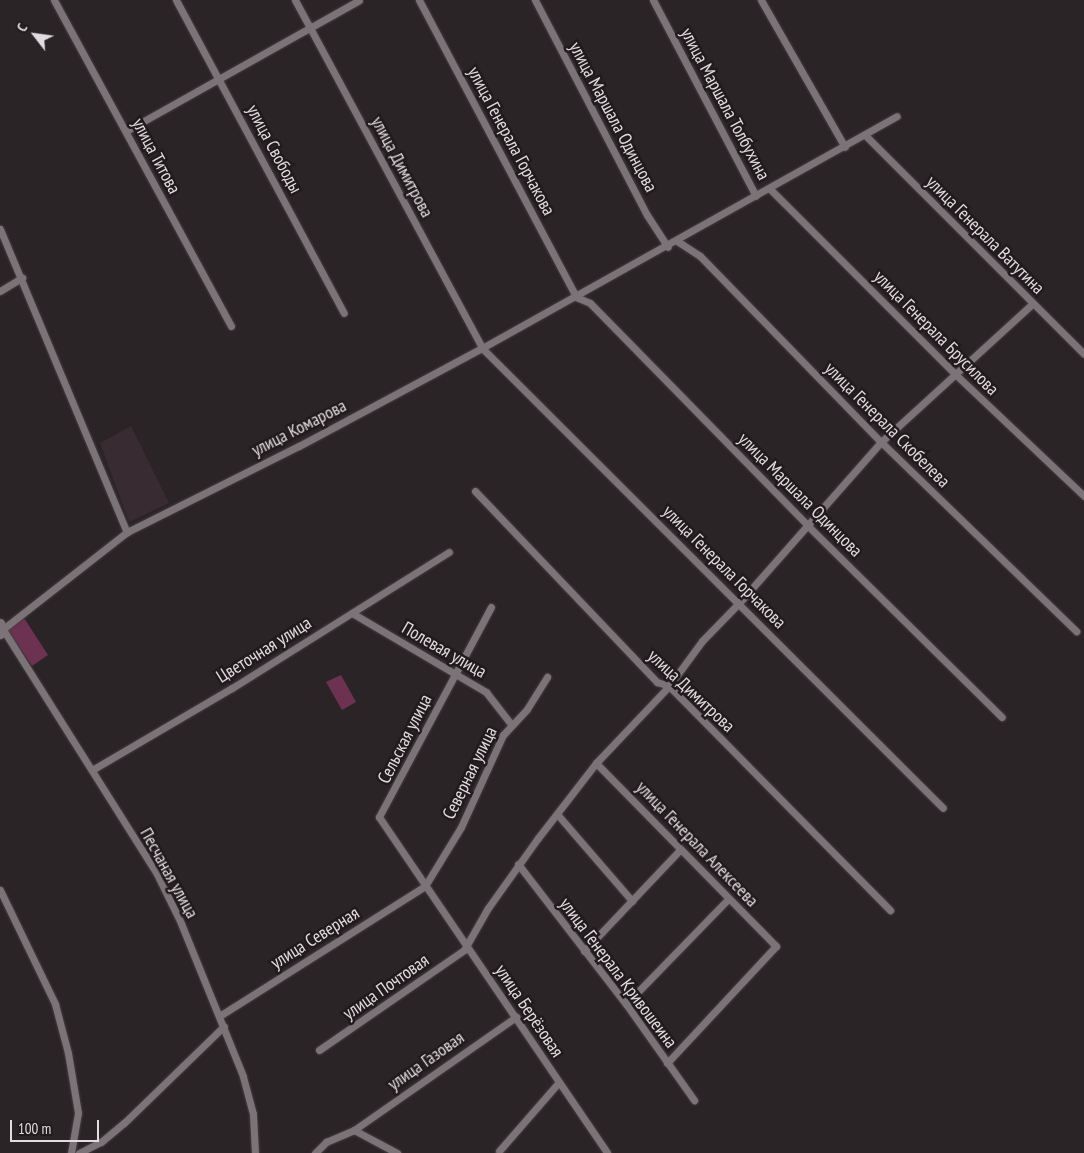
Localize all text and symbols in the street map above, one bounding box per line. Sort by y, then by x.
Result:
north arrow [10,10,60,60]
text: С [13,20,31,35]
street label: улица Маршала Толбухина [676,24,774,184]
street label: улица Маршала Одинцова [564,38,662,196]
street label: улица Генерала Горчакова [463,63,559,219]
street label: улица Свободы [242,101,306,197]
street label: улица Димитрова [366,113,438,221]
street label: улица Титова [127,114,185,198]
street label: улица Генерала Ватутина [921,171,1049,299]
street label: улица Генерала Брусилова [869,266,1003,400]
street label: улица Генерала Скобелева [820,358,954,492]
street label: улица Комарова [248,395,350,461]
street label: улица Маршала Одинцова [733,428,867,562]
street label: улица Генерала Горчакова [658,501,790,633]
street label: Цветочная улица [213,612,315,688]
street label: Полевая улица [398,617,490,683]
street label: улица Димитрова [643,645,739,737]
street label: Сельская улица [373,691,437,787]
street label: Северная улица [438,723,502,823]
street label: улица Генерала Алексеева [631,776,763,912]
street label: Песчаная улица [135,824,203,922]
street label: улица Генерала Кривошеина [555,894,681,1052]
street label: улица Северная [267,902,363,974]
street label: улица Почтовая [339,950,433,1024]
street label: улица Берёзовая [490,961,568,1061]
street label: улица Газовая [384,1027,468,1095]
scale bar [12,1110,101,1142]
text: 100 m [18,1119,51,1138]

